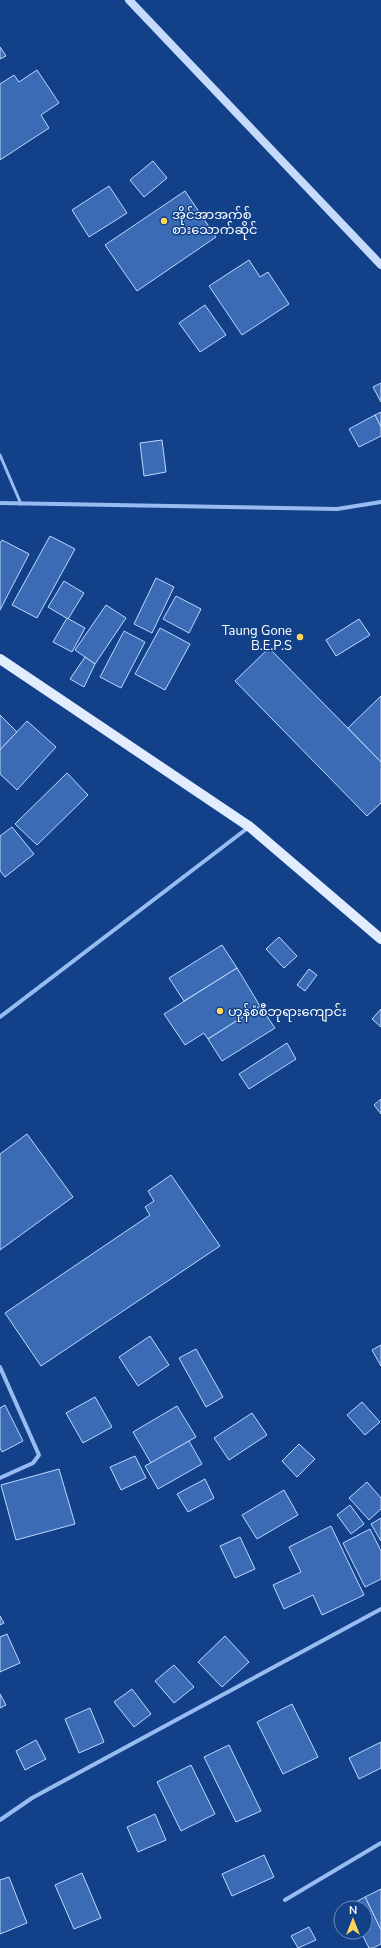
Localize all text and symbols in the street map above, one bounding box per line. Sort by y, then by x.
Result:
place label: အိုင်အာအက်စ် စားသောက်ဆိုင် [172,206,258,240]
marker: အိုင်အာအက်စ် စားသောက်ဆိုင် [159,216,169,226]
place label: Taung Gone B.E.P.S [222,622,292,655]
marker: Taung Gone B.E.P.S [295,632,305,642]
place label: ဟုန်စံစီဘုရားကျောင်း [228,1003,346,1022]
marker: ဟုန်စံစီဘုရားကျောင်း [215,1006,225,1016]
north arrow [333,1900,373,1940]
text: N [349,1903,357,1918]

